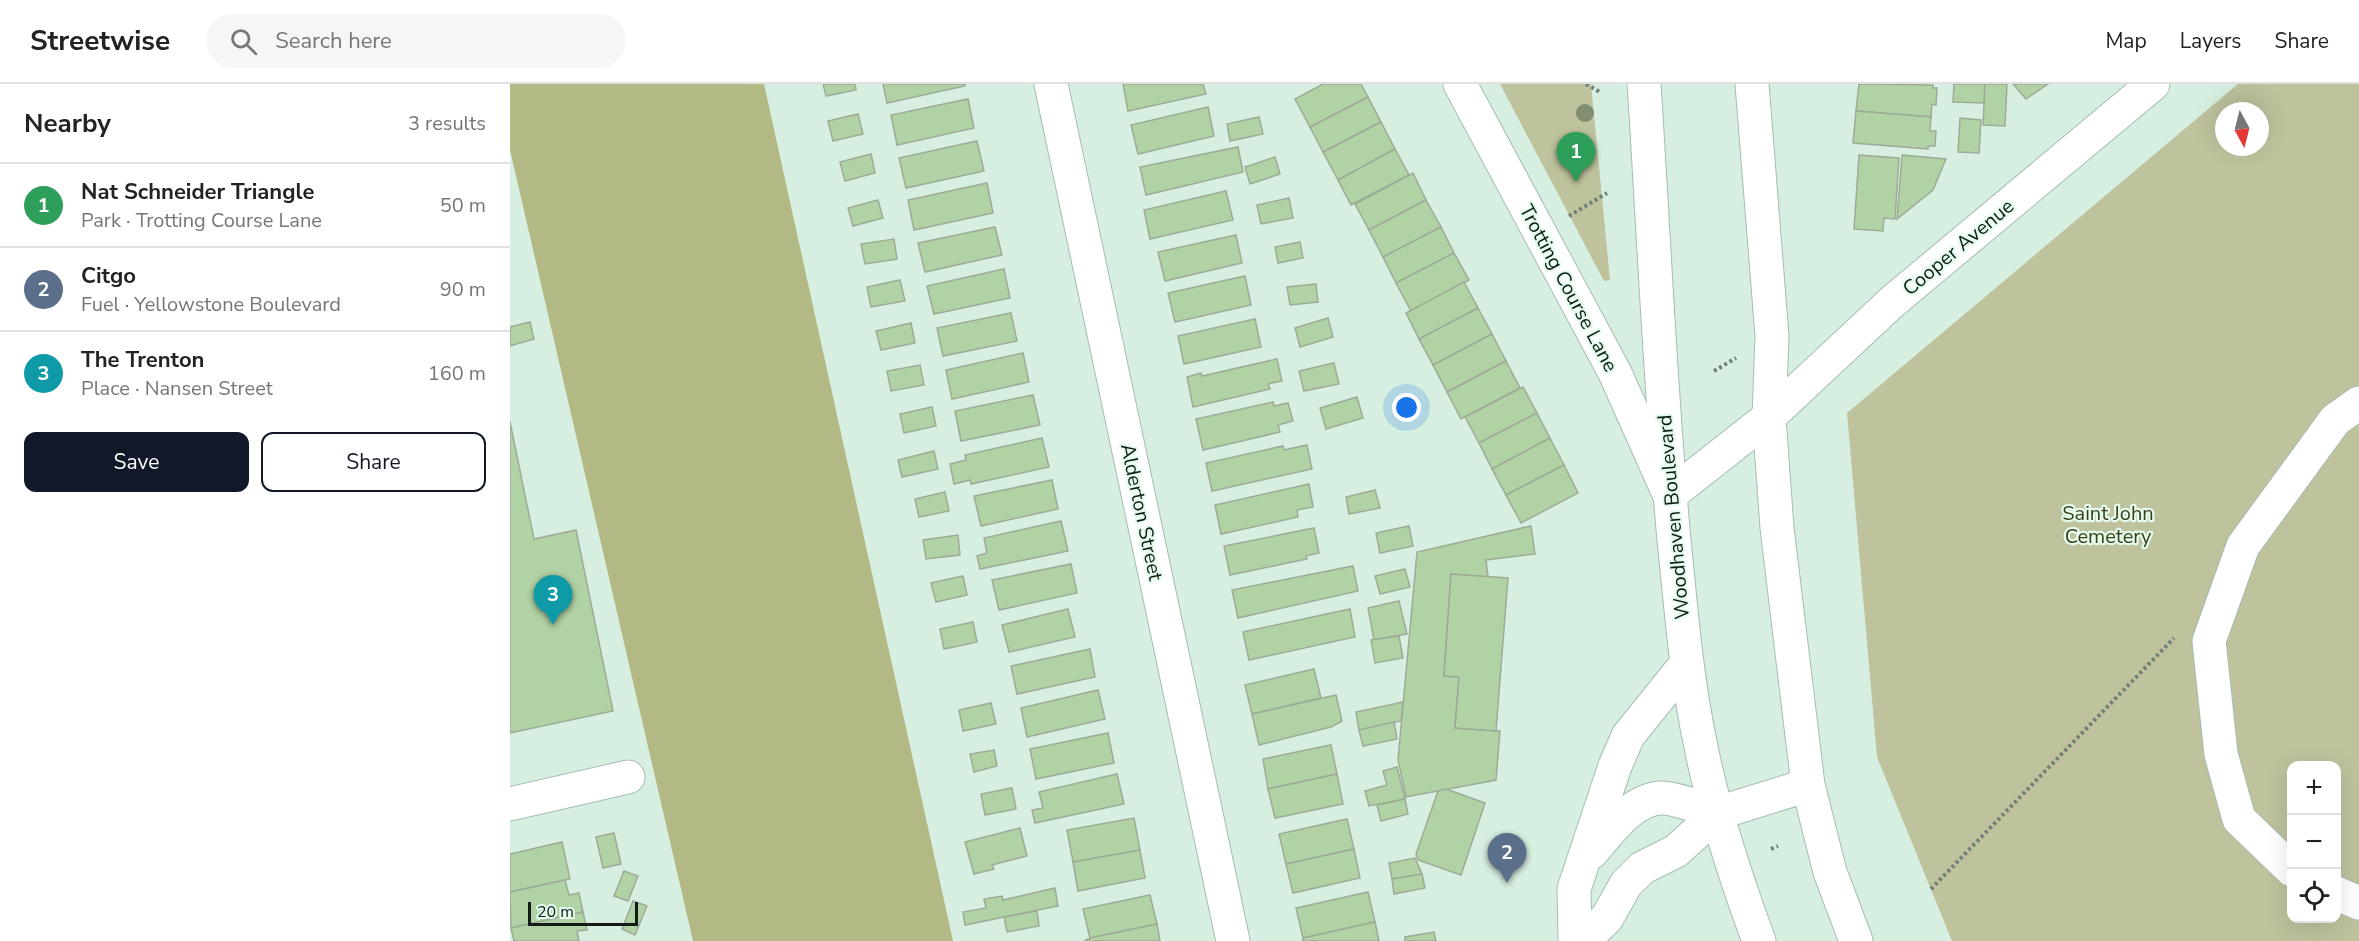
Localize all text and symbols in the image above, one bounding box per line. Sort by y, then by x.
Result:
search box [206,14,626,68]
text: Streetwise [30,22,170,60]
icon: search [227,25,260,58]
text: Search here [275,26,392,56]
text: Map [2105,27,2147,55]
text: Layers [2180,27,2241,55]
text: Share [2274,27,2329,55]
north arrow [2215,102,2269,156]
text: Nearby [24,106,111,141]
text: 3 results [408,110,486,137]
pin: 1 [1556,132,1596,182]
text: Nat Schneider Triangle [81,177,314,207]
text: 1 [38,192,50,219]
text: 50 m [440,192,486,219]
street label: Cooper Avenue [1897,193,2020,302]
street label: Trotting Course Lane [1513,200,1624,377]
text: Park · Trotting Course Lane [81,207,322,234]
text: Citgo [81,261,136,291]
text: 2 [38,276,50,303]
text: 90 m [440,276,486,303]
text: Fuel · Yellowstone Boulevard [81,291,341,318]
text: The Trenton [81,345,204,375]
text: 3 [38,360,50,387]
text: 160 m [428,360,486,387]
text: Place · Nansen Street [81,375,273,402]
your location [1392,393,1421,422]
street label: Woodhaven Boulevard [1651,413,1696,620]
button: Save [24,432,249,492]
button: Share [261,432,486,492]
street label: Alderton Street [1114,441,1169,584]
park label: Saint John Cemetery [2062,500,2154,550]
pin: 3 [534,576,573,625]
map controls [2287,761,2341,923]
button: + [2287,761,2341,815]
button: − [2287,815,2341,869]
pin: 2 [1488,834,1526,883]
button: locate [2287,869,2341,923]
scale bar [528,899,638,926]
text: 20 m [537,901,574,923]

